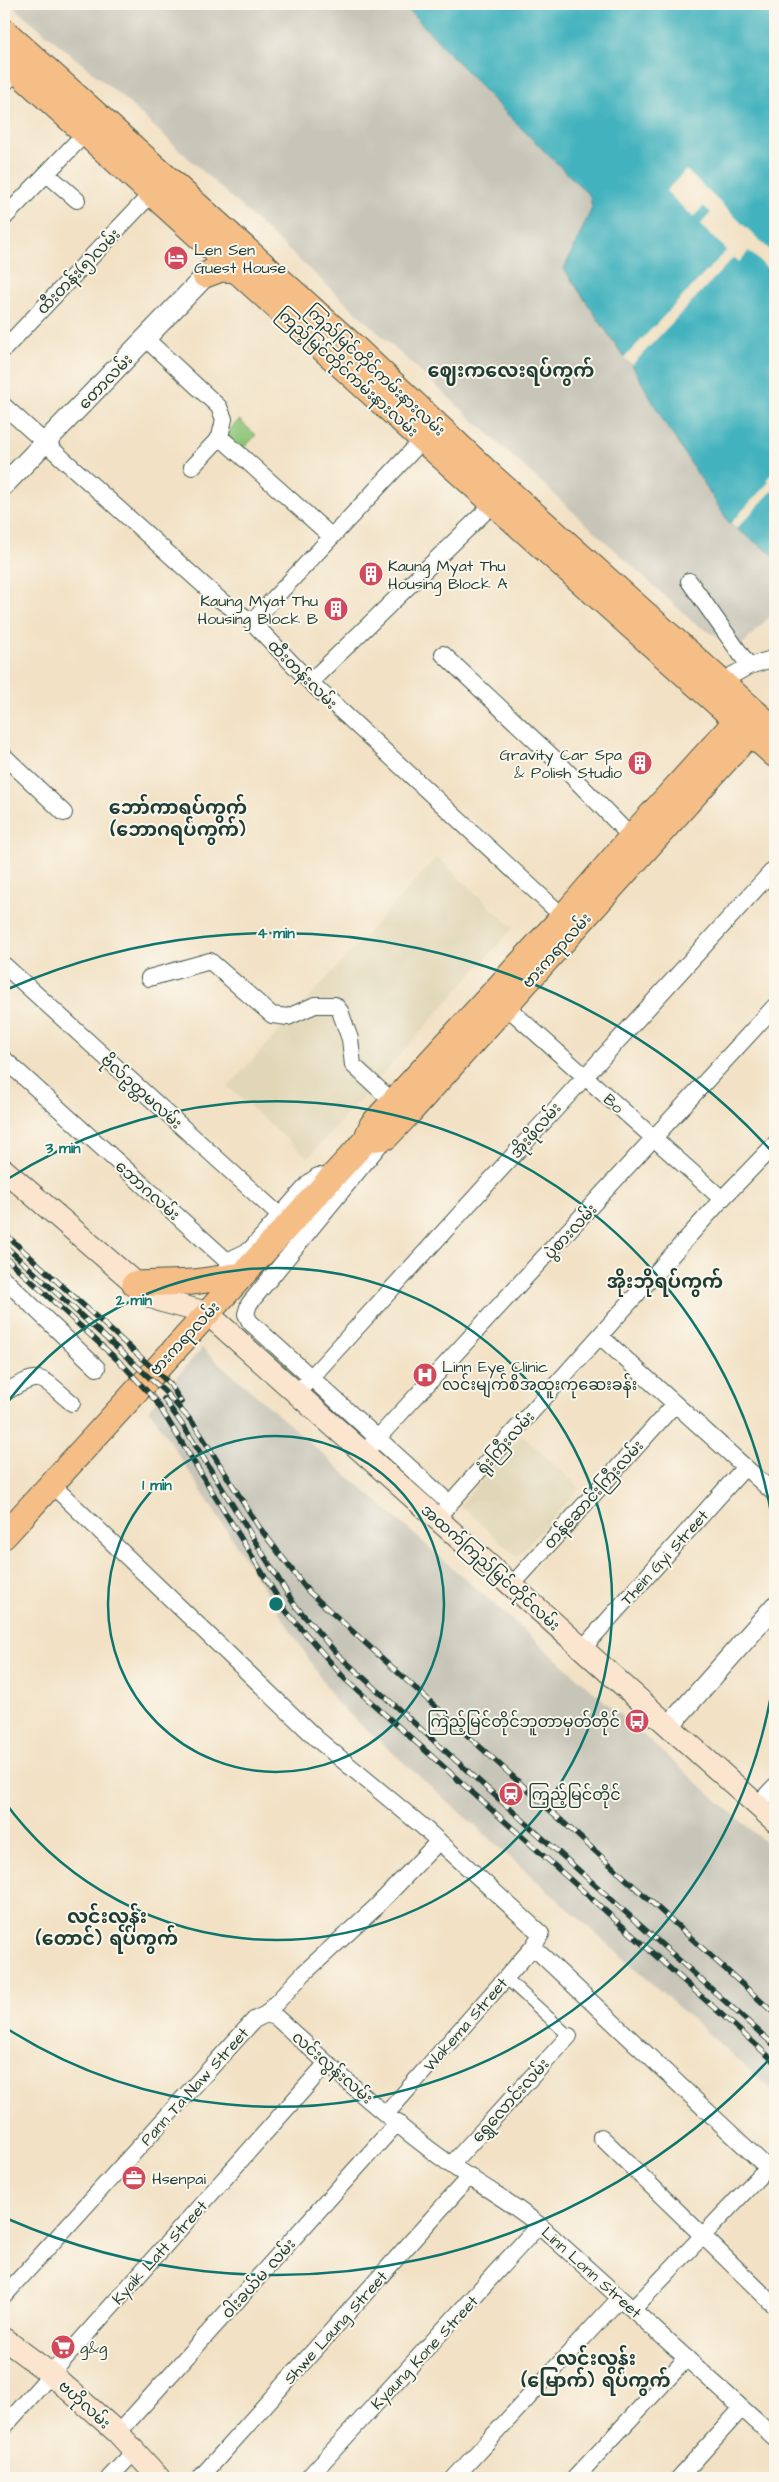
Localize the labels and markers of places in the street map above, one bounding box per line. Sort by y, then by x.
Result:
place label: Len Sen Guest House [194,239,287,279]
hotel icon: Len Sen Guest House [163,245,189,271]
place label: Kaung Myat Thu Housing Block A [388,555,507,596]
building icon: Kaung Myat Thu Housing Block A [358,561,384,587]
place label: Kaung Myat Thu Housing Block B [197,590,319,631]
building icon: Kaung Myat Thu Housing Block B [323,596,349,622]
place label: Gravity Car Spa & Polish Studio [500,744,622,784]
building icon: Gravity Car Spa & Polish Studio [627,750,653,776]
place label: Linn Eye Clinic လင်းမျက်စိအထူးကုဆေးခန်း [442,1356,637,1399]
hospital icon: Linn Eye Clinic လင်းမျက်စိအထူးကုဆေးခန်း [412,1362,438,1388]
centre of rings [267,1595,285,1613]
bus stop icon: ကြည့်မြင်တိုင်ဘူတာမှတ်တိုင် [624,1708,650,1734]
place label: ကြည့်မြင်တိုင်ဘူတာမှတ်တိုင် [427,1710,620,1736]
station icon: ကြည့်မြင်တိုင် [498,1781,524,1807]
place label: ကြည့်မြင်တိုင် [528,1783,621,1809]
office icon: Hsenpai [121,2165,147,2191]
place label: Hsenpai [152,2168,206,2190]
supermarket icon: g&g [50,2334,76,2360]
place label: g&g [80,2337,107,2360]

